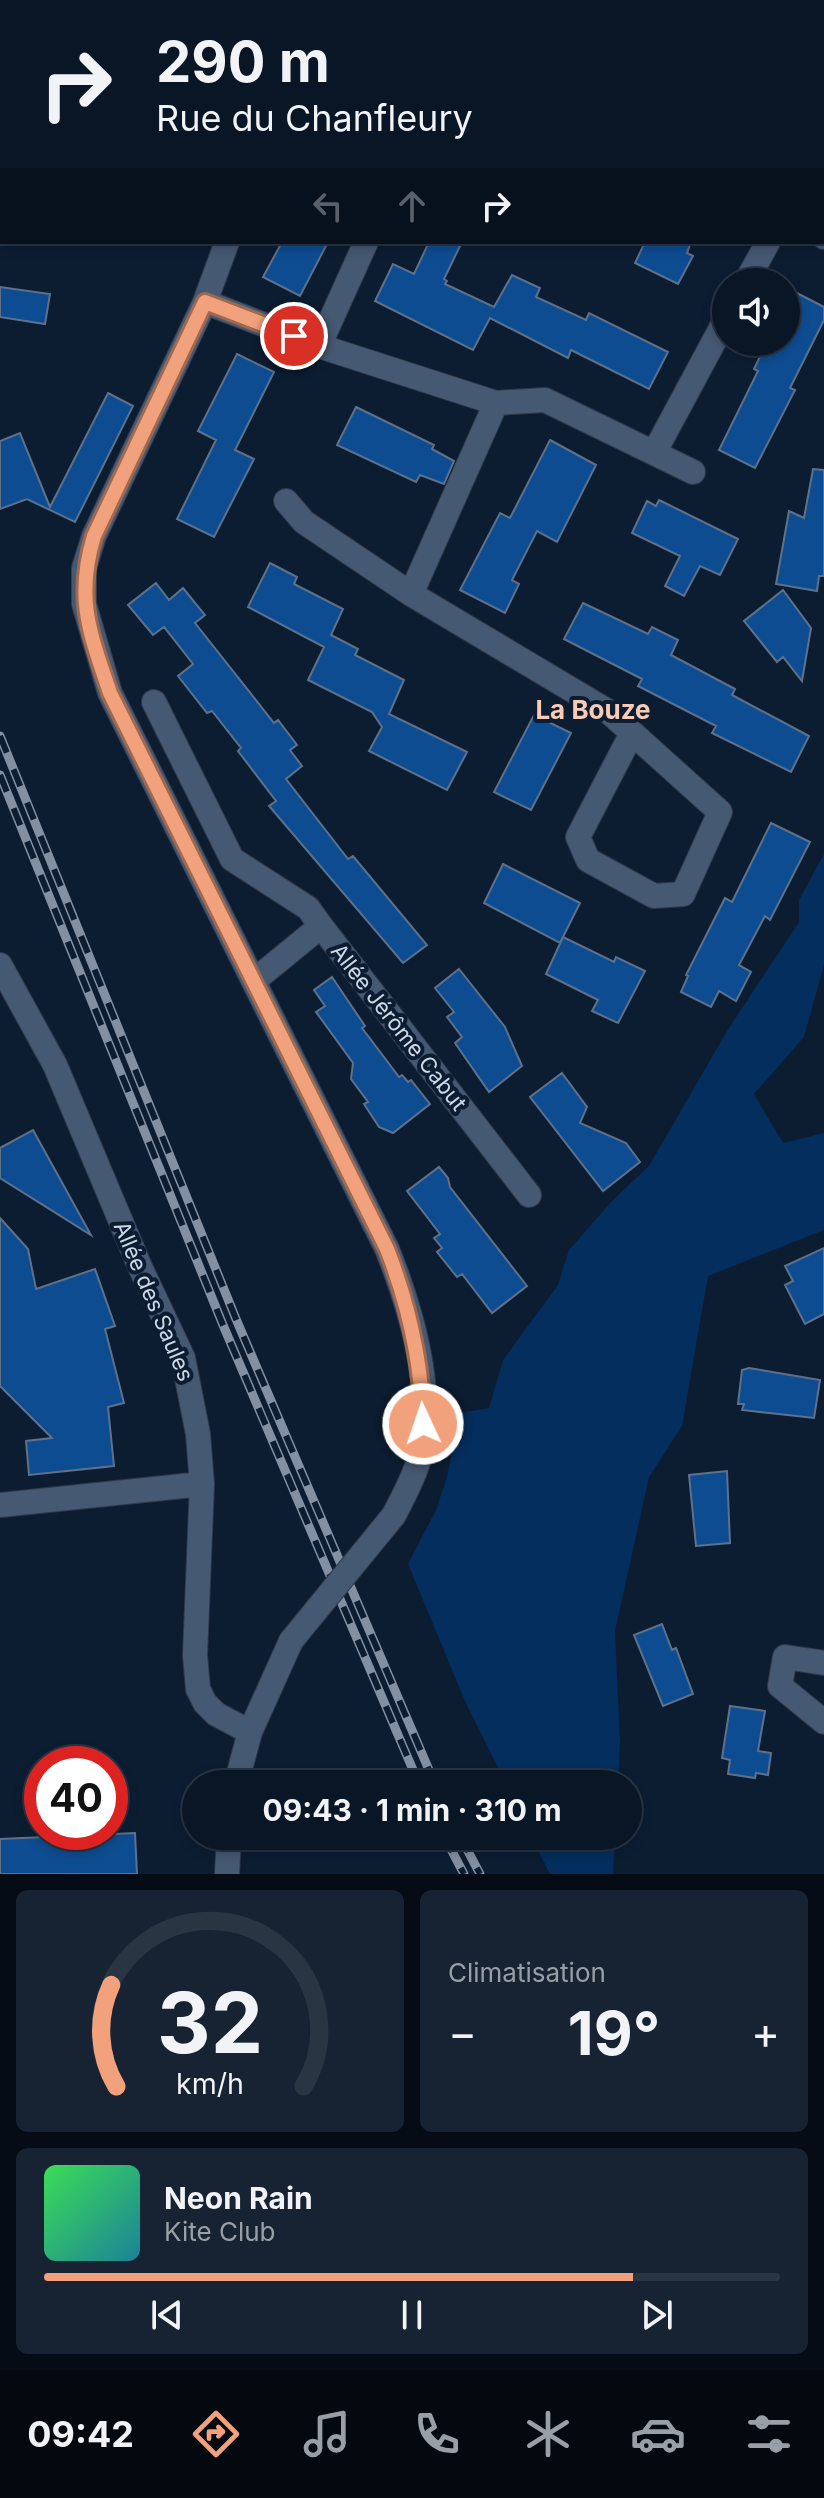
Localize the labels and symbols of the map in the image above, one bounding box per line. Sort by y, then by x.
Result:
pin [260,302,328,370]
district label: La Bouze [535,694,651,725]
street label: Allée Jérôme Cabut [326,938,472,1116]
street label: Allée des Saules [109,1217,199,1385]
position arrow [381,1382,465,1466]
speed limit sign: 40 [24,1746,128,1850]

